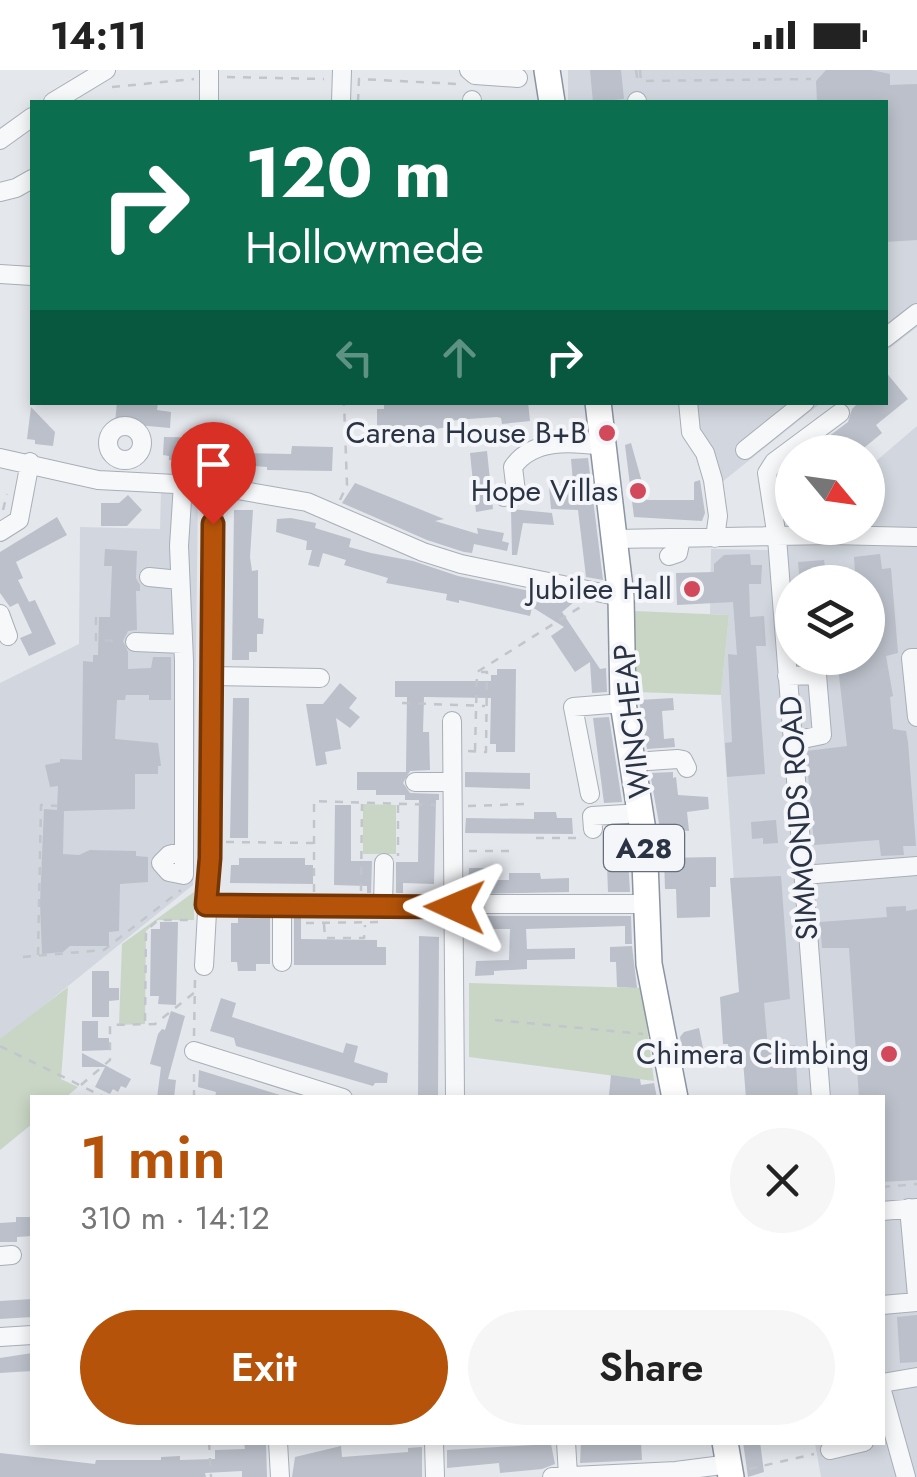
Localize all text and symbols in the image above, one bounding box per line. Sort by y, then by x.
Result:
text: 14:11 [50,8,147,63]
text: 120 m [245,122,451,223]
icon: right [80,140,210,270]
text: Hollowmede [245,215,484,280]
icon: left [327,330,382,385]
icon: ahead [432,330,487,385]
icon: right [537,330,592,385]
place label: Carena House B+B [346,411,587,454]
pin [171,422,256,525]
marker: Carena House B+B [596,422,618,444]
north arrow [775,435,885,545]
map controls [775,435,885,675]
icon: arrive [186,437,241,492]
place label: Hope Villas [471,469,618,512]
marker: Hope Villas [627,480,649,502]
button: layers [775,565,885,675]
place label: Jubilee Hall [524,567,672,610]
marker: Jubilee Hall [681,578,703,600]
street label: WINCHEAP [602,642,661,800]
street label: SIMMONDS ROAD [769,694,828,942]
road number: A28 [604,825,684,871]
position arrow [403,855,507,959]
place label: Chimera Climbing [636,1032,869,1075]
marker: Chimera Climbing [878,1043,900,1065]
text: 1 min [80,1114,226,1201]
button: close [730,1128,835,1233]
text: 310 m · 14:12 [80,1195,270,1241]
button: Exit [80,1310,448,1425]
button: Share [468,1310,835,1425]

